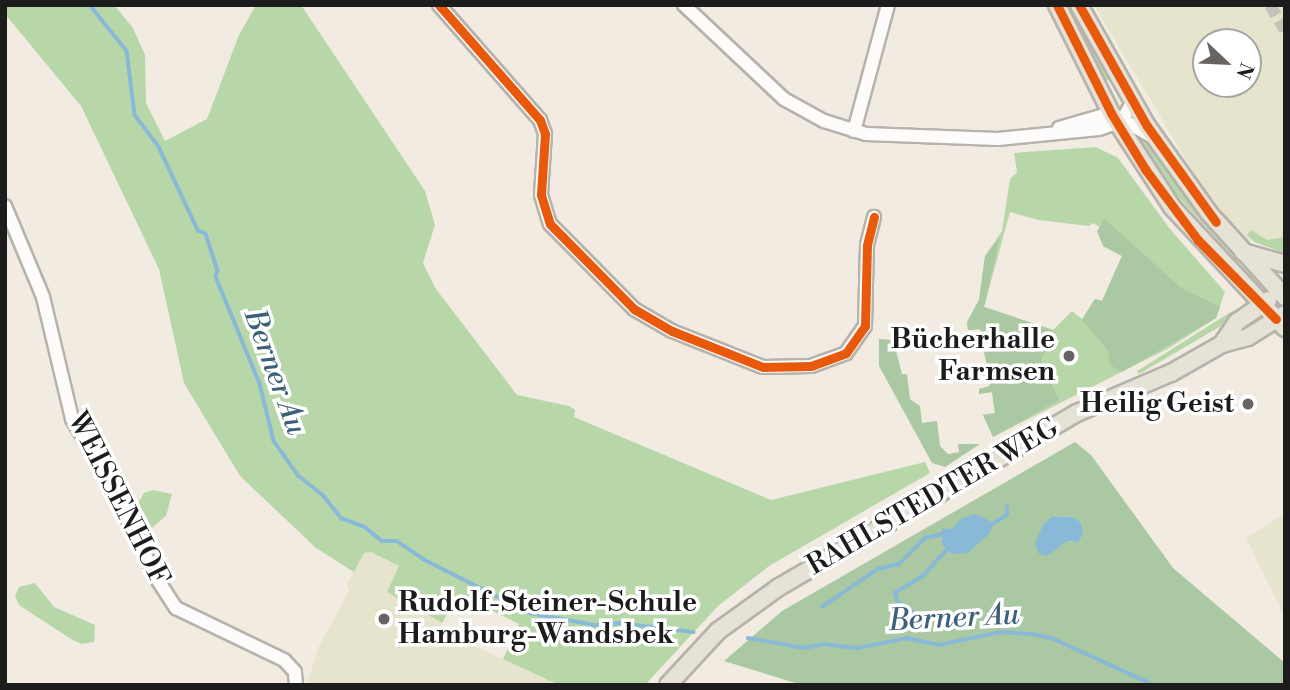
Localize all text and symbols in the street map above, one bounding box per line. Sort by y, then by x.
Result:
north arrow [1192,28,1262,98]
text: N [1231,59,1258,82]
water label: Berner Au [236,304,314,440]
place label: Bücherhalle Farmsen [891,323,1055,389]
marker: Bücherhalle Farmsen [1061,348,1077,364]
place label: Heilig Geist [1080,387,1234,421]
marker: Heilig Geist [1240,396,1256,412]
street label: WEISSENHOF [60,406,176,592]
street label: RAHLSTEDTER WEG [801,411,1065,583]
place label: Rudolf-Steiner-Schule Hamburg-Wandsbek [398,586,697,652]
water label: Berner Au [888,597,1020,639]
marker: Rudolf-Steiner-Schule Hamburg-Wandsbek [376,611,392,627]

